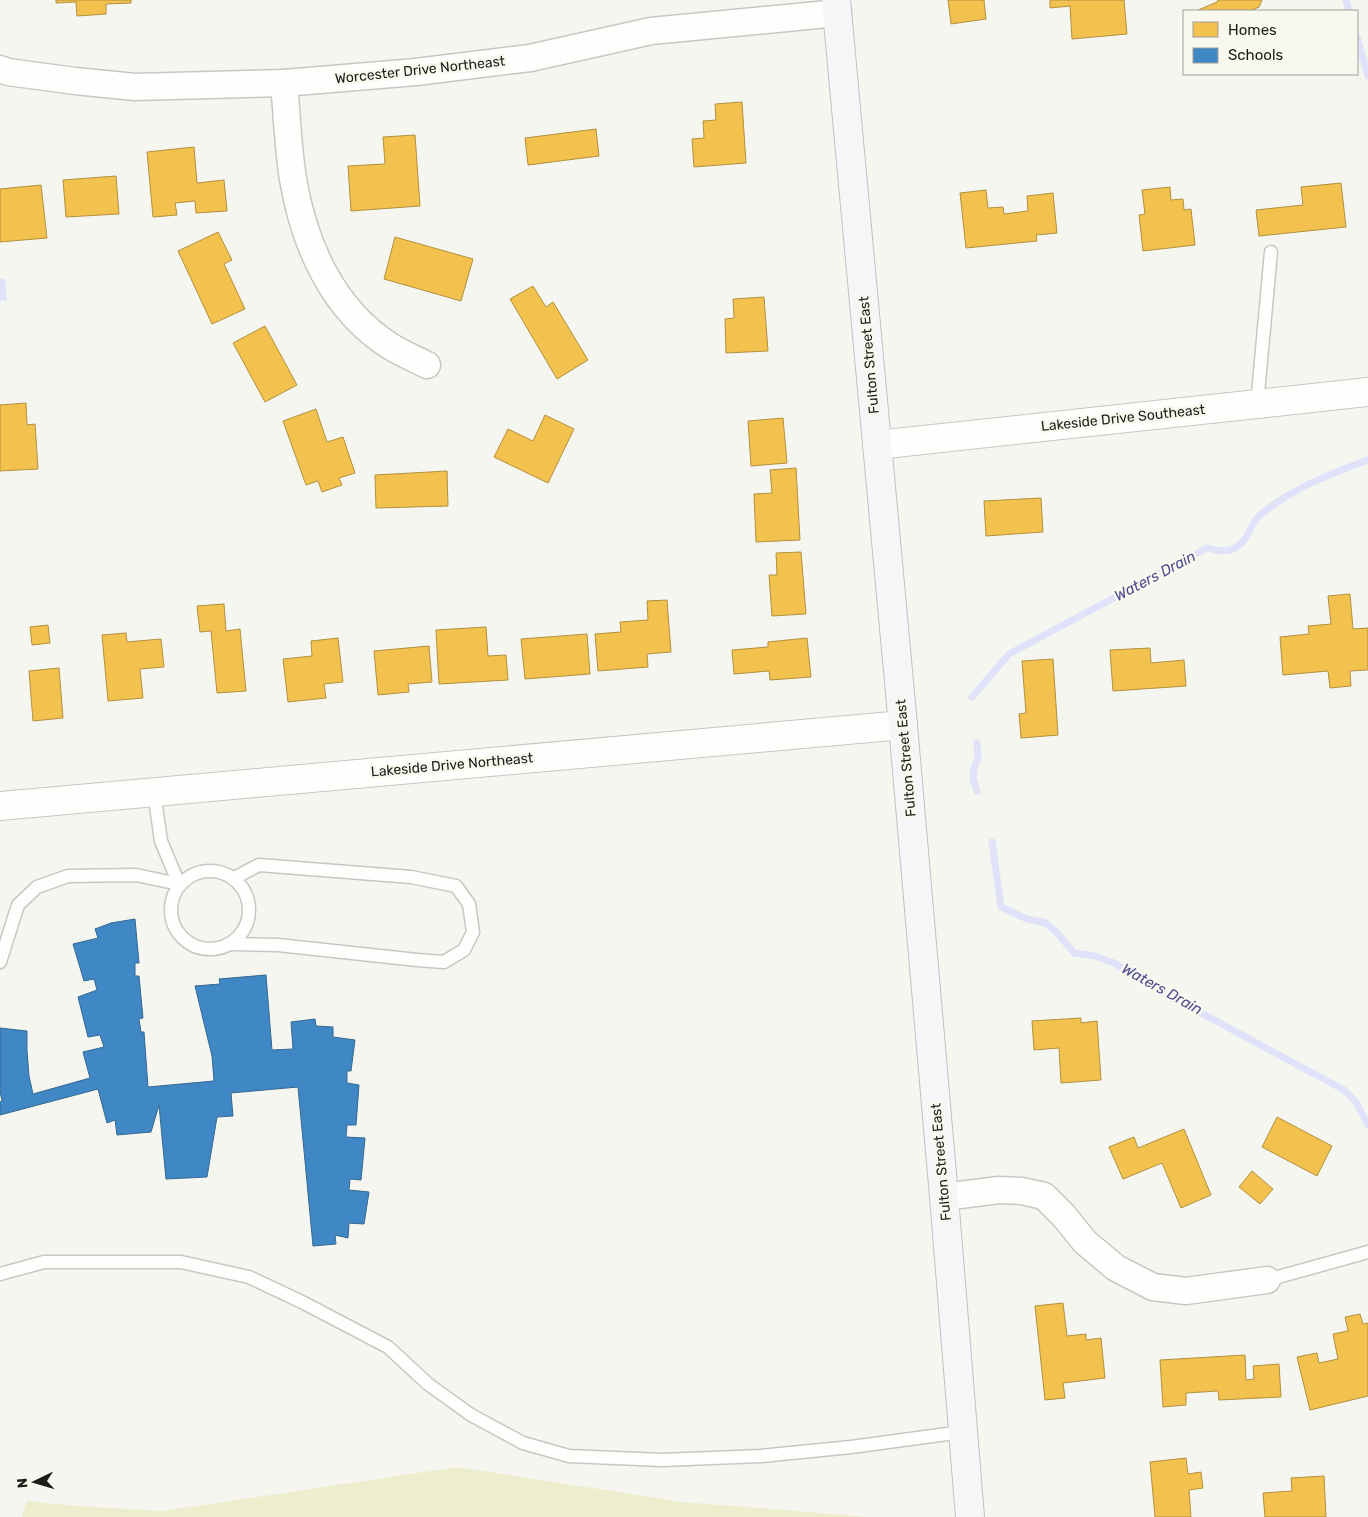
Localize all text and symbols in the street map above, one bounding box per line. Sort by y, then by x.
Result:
legend [1183,10,1358,75]
text: Homes [1228,21,1277,39]
text: Schools [1228,46,1284,64]
street label: Worcester Drive Northeast [334,53,506,87]
street label: Fulton Street East [855,295,883,415]
street label: Lakeside Drive Southeast [1040,401,1206,435]
water label: Waters Drain [1111,547,1199,605]
street label: Fulton Street East [892,698,920,818]
street label: Lakeside Drive Northeast [370,749,534,781]
water label: Waters Drain [1118,959,1206,1019]
street label: Fulton Street East [927,1102,955,1222]
north arrow [10,1457,60,1507]
text: N [14,1477,31,1489]

